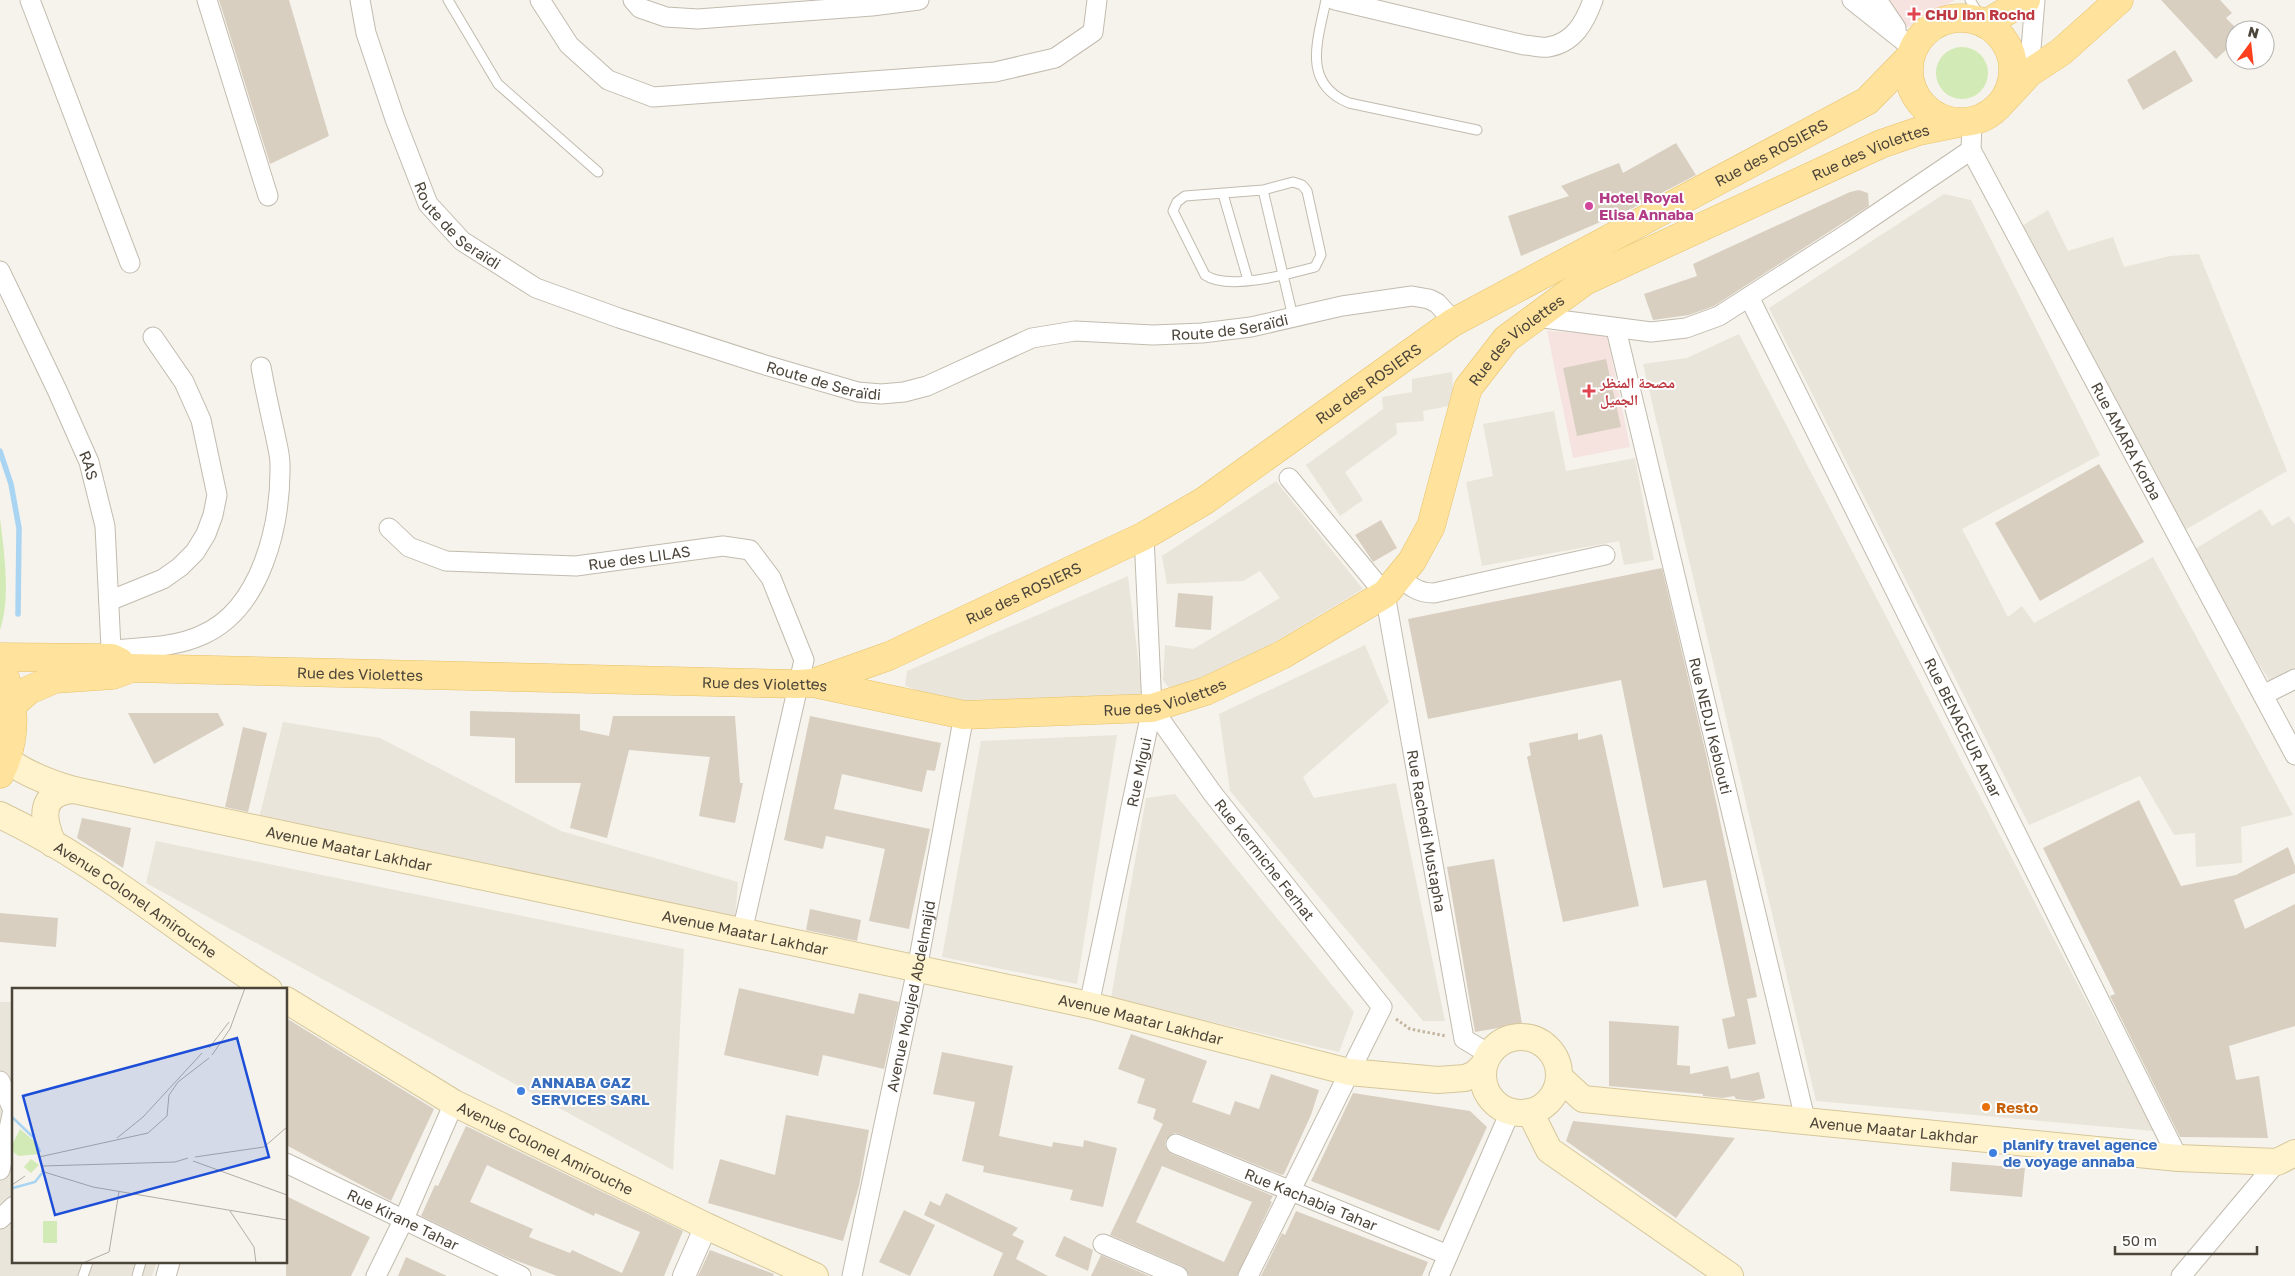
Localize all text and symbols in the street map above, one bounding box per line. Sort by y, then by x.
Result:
place label: CHU Ibn Rochd [1925,5,2035,23]
marker: CHU Ibn Rochd [1907,7,1921,21]
north arrow [2225,20,2275,70]
text: N [2246,22,2261,42]
street label: Rue des ROSIERS [1711,115,1831,190]
street label: Rue des Violettes [1809,120,1931,184]
street label: Route de Seraïdi [411,179,504,272]
place label: Hotel Royal Elisa Annaba [1599,188,1694,223]
marker: Hotel Royal Elisa Annaba [1583,200,1595,212]
street label: Rue des Violettes [1464,290,1568,389]
street label: Route de Seraïdi [1171,310,1290,343]
street label: Rue des ROSIERS [1312,339,1424,427]
street label: Route de Seraïdi [764,357,882,403]
place label: مصحة المنظر الجميل [1599,373,1675,409]
street label: Rue AMARA Korba [2088,379,2166,503]
marker: مصحة المنظر الجميل [1582,384,1596,398]
street label: RAS [76,448,102,482]
street label: Rue des LILAS [587,542,691,573]
street label: Rue des ROSIERS [963,558,1084,628]
street label: Rue BENACEUR Amar [1921,655,2006,800]
street label: Rue NEDJI Keblouti [1686,656,1736,796]
street label: Rue des Violettes [297,663,423,684]
street label: Rue des Violettes [702,673,830,695]
street label: Rue des Violettes [1103,674,1229,719]
street label: Rue Migui [1122,736,1155,809]
street label: Rue Rachedi Mustapha [1404,748,1450,913]
street label: Rue Kermiche Ferhat [1211,795,1319,924]
street label: Avenue Maatar Lakhdar [265,822,434,875]
street label: Avenue Colonel Amirouche [51,837,221,962]
street label: Avenue Moujed Abdelmajid [882,899,938,1093]
street label: Avenue Maatar Lakhdar [661,906,830,959]
inset map [12,988,288,1264]
street label: Avenue Maatar Lakhdar [1057,990,1225,1048]
place label: ANNABA GAZ SERVICES SARL [531,1073,650,1108]
marker: ANNABA GAZ SERVICES SARL [515,1085,527,1097]
street label: Avenue Colonel Amirouche [455,1097,637,1198]
place label: Resto [1996,1098,2038,1116]
marker: Resto [1980,1101,1992,1113]
street label: Avenue Maatar Lakhdar [1809,1113,1979,1147]
place label: planify travel agence de voyage annaba [2003,1135,2158,1170]
marker: planify travel agence de voyage annaba [1987,1147,1999,1159]
street label: Rue Kachabia Tahar [1242,1164,1380,1234]
street label: Rue Kirane Tahar [344,1185,462,1254]
scale bar [2115,1224,2258,1256]
text: 50 m [2122,1231,2157,1249]

